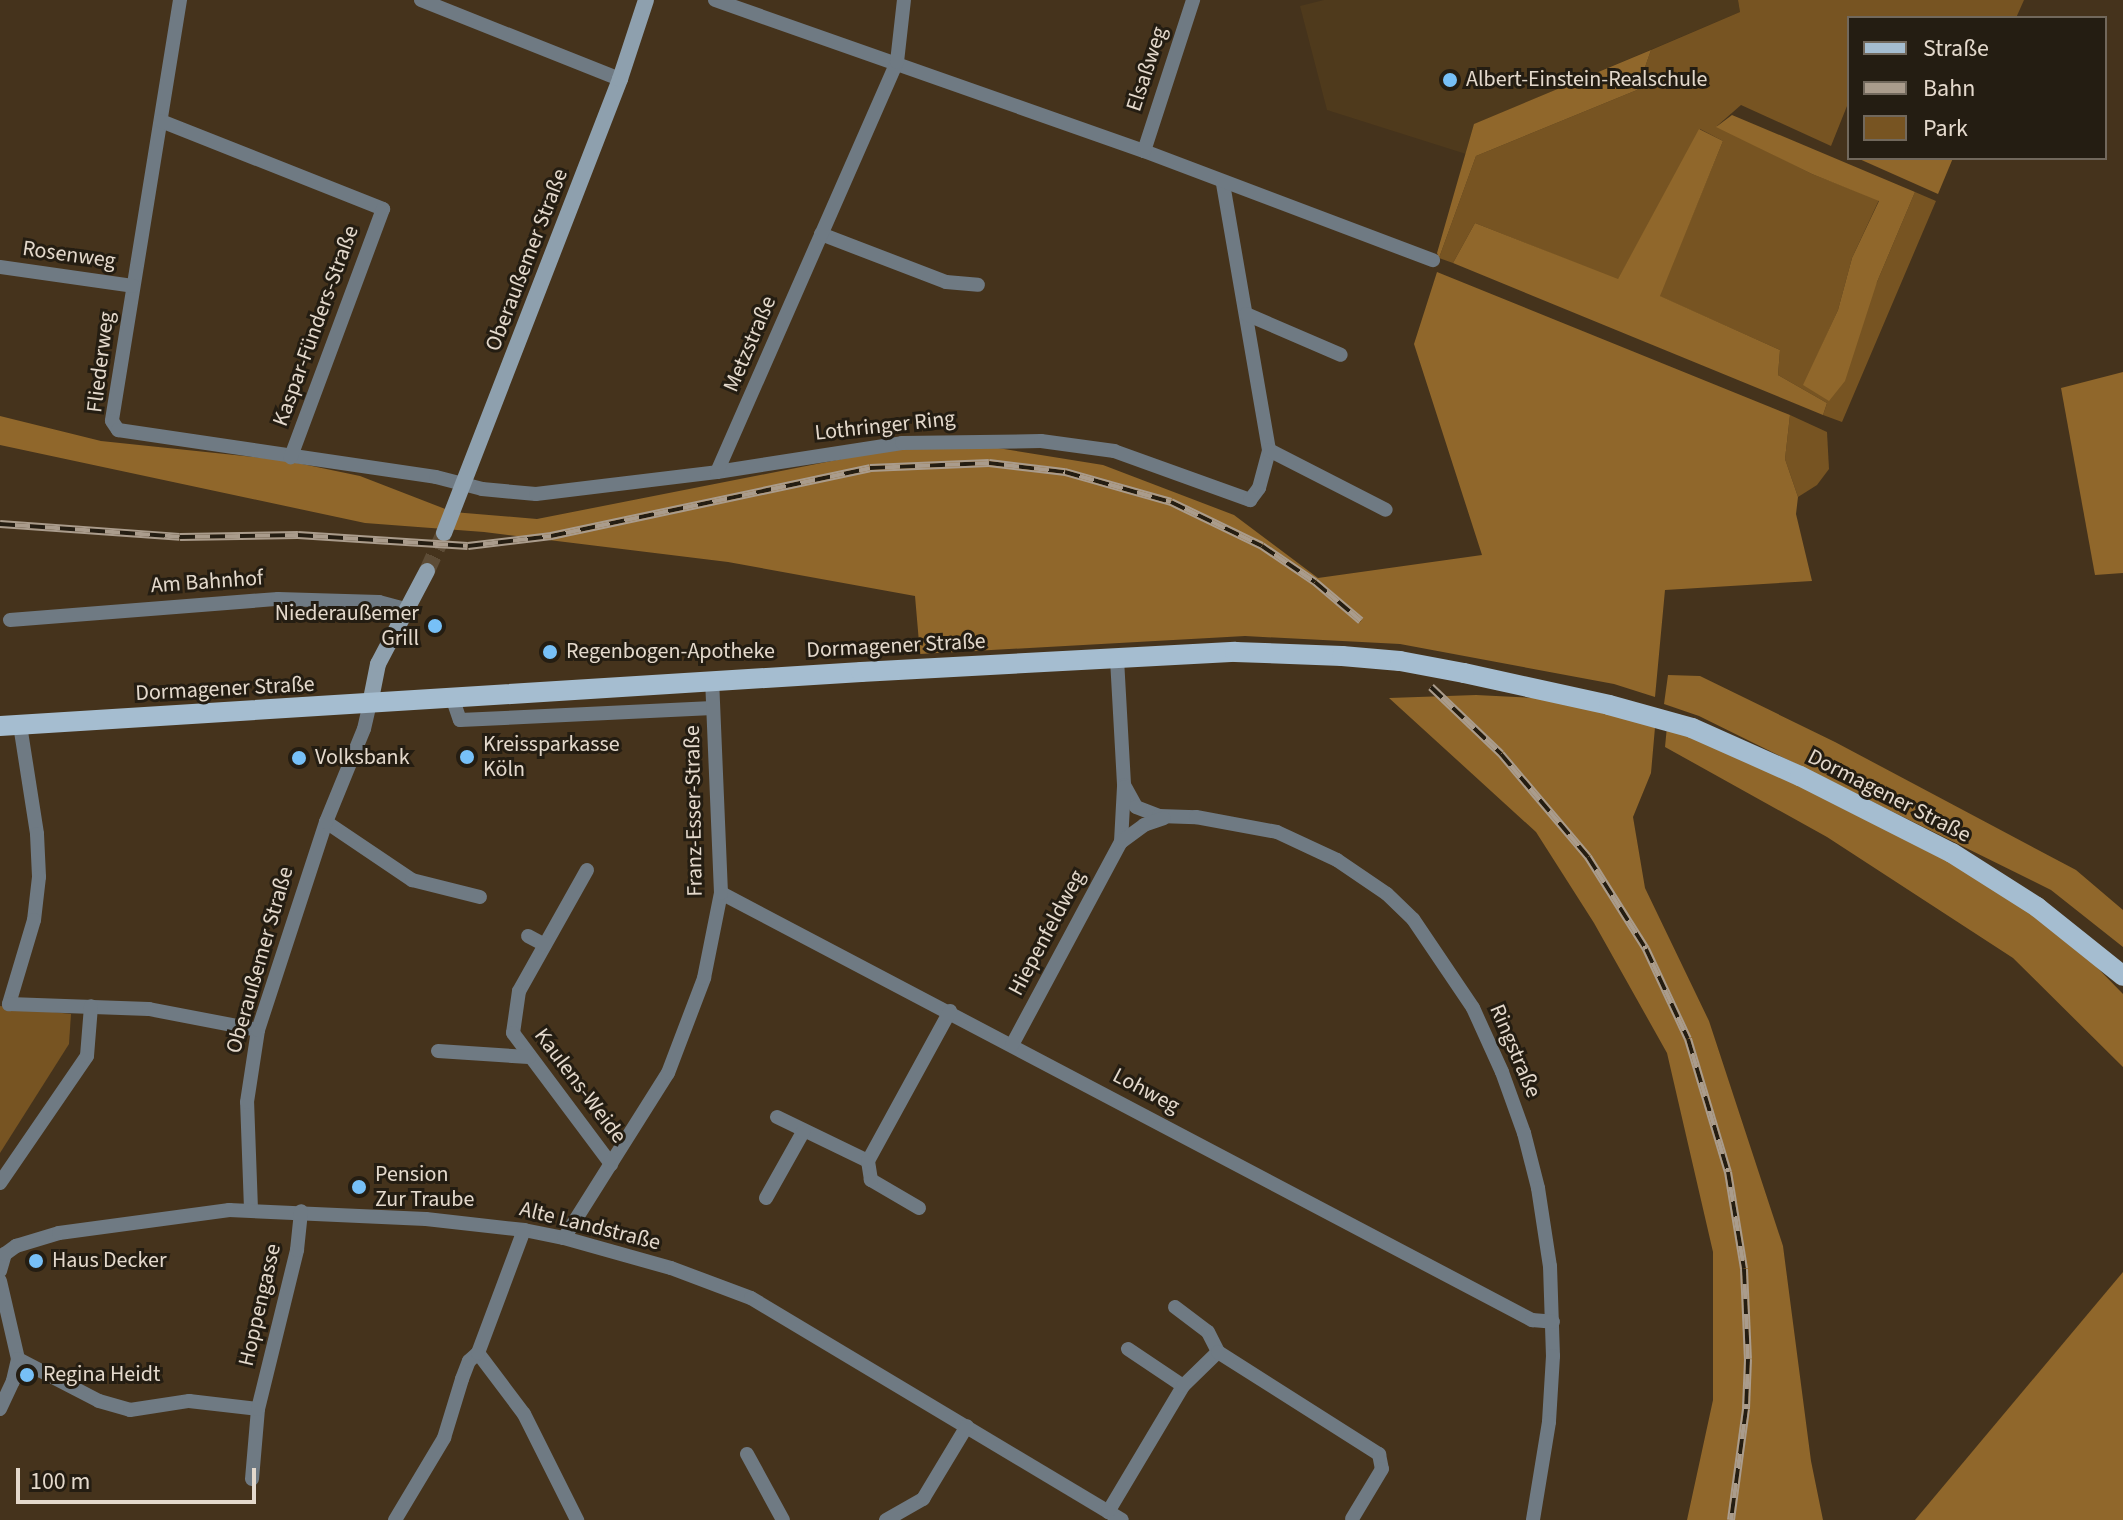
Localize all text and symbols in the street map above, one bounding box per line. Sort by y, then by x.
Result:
legend [1847,16,2107,160]
street label: Elsaßweg [1121,23,1173,115]
text: Straße [1923,31,1989,66]
place label: Albert-Einstein-Realschule [1466,67,1707,93]
marker: Albert-Einstein-Realschule [1441,71,1459,89]
text: Bahn [1923,71,1975,106]
text: Park [1923,111,1968,146]
street label: Oberaußemer Straße [480,165,574,355]
street label: Kaspar-Fünders-Straße [267,222,365,430]
street label: Rosenweg [21,235,117,275]
street label: Metzstraße [718,292,782,396]
street label: Fliederweg [82,310,120,414]
street label: Lothringer Ring [813,405,957,447]
street label: Am Bahnhof [150,565,264,599]
place label: Niederaußemer Grill [275,600,419,652]
marker: Niederaußemer Grill [426,617,444,635]
street label: Dormagener Straße [806,628,986,664]
place label: Regenbogen-Apotheke [566,639,775,665]
marker: Regenbogen-Apotheke [541,643,559,661]
street label: Dormagener Straße [135,671,315,707]
street label: Franz-Esser-Straße [679,725,709,897]
place label: Kreissparkasse Köln [483,731,620,782]
street label: Dormagener Straße [1803,743,1975,849]
place label: Volksbank [315,745,410,771]
marker: Kreissparkasse Köln [458,748,476,766]
marker: Volksbank [290,749,308,767]
street label: Oberaußemer Straße [221,864,299,1056]
street label: Hiepenfeldweg [1003,866,1091,1000]
street label: Ringstraße [1483,1000,1547,1102]
street label: Kaulens-Weide [528,1023,632,1149]
street label: Lohweg [1108,1062,1184,1120]
place label: Pension Zur Traube [375,1161,474,1212]
marker: Pension Zur Traube [350,1178,368,1196]
street label: Alte Landstraße [517,1196,663,1256]
street label: Hoppengasse [233,1241,287,1369]
place label: Haus Decker [52,1248,167,1274]
marker: Haus Decker [27,1252,45,1270]
place label: Regina Heidt [43,1362,160,1388]
marker: Regina Heidt [18,1366,36,1384]
scale bar [20,1452,260,1502]
text: 100 m [30,1464,90,1499]

